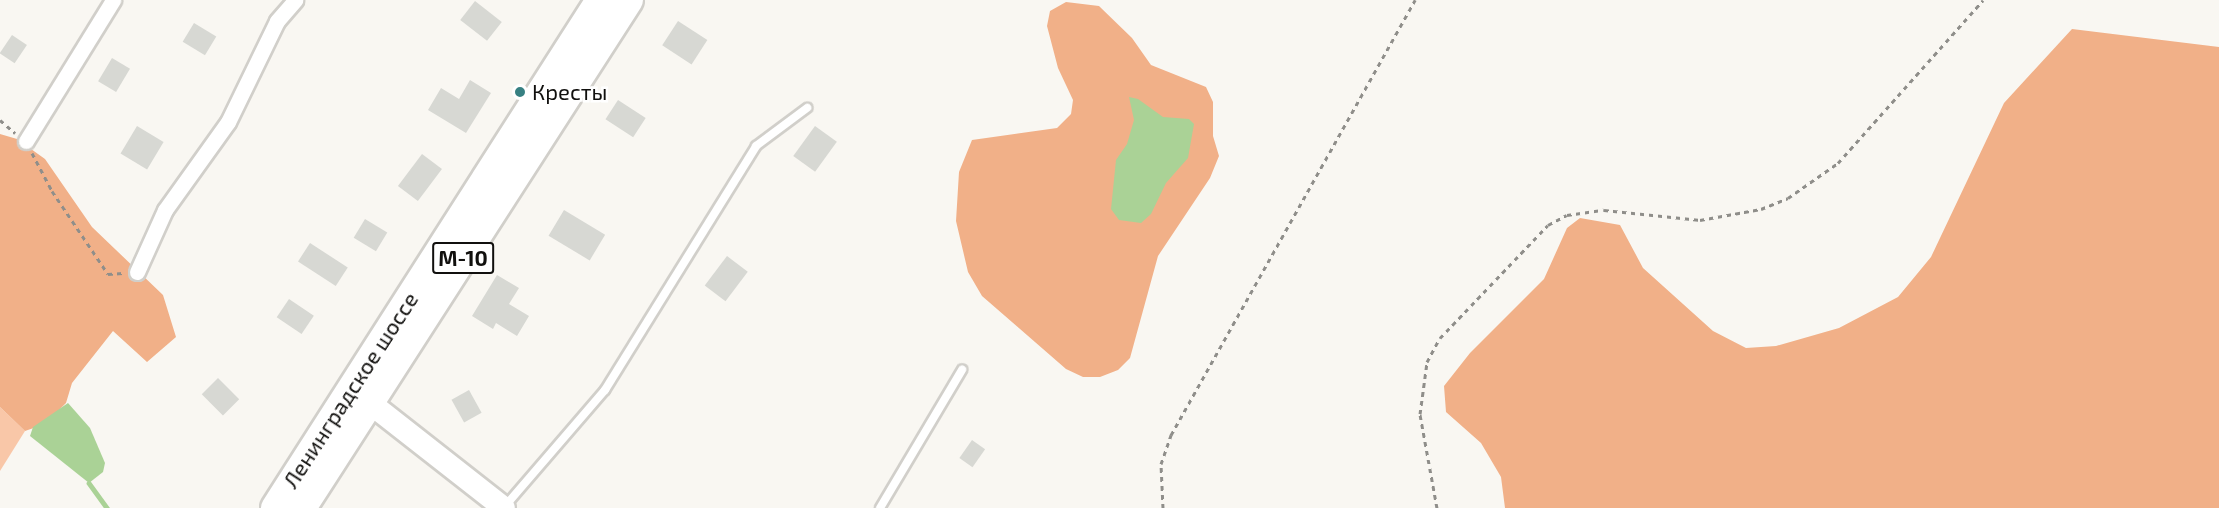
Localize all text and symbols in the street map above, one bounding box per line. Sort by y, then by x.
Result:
place label: Кресты [532,79,607,105]
marker: Кресты [513,85,527,99]
road number: М-10 [432,240,494,276]
street label: Ленинградское шоссе [277,287,423,493]

